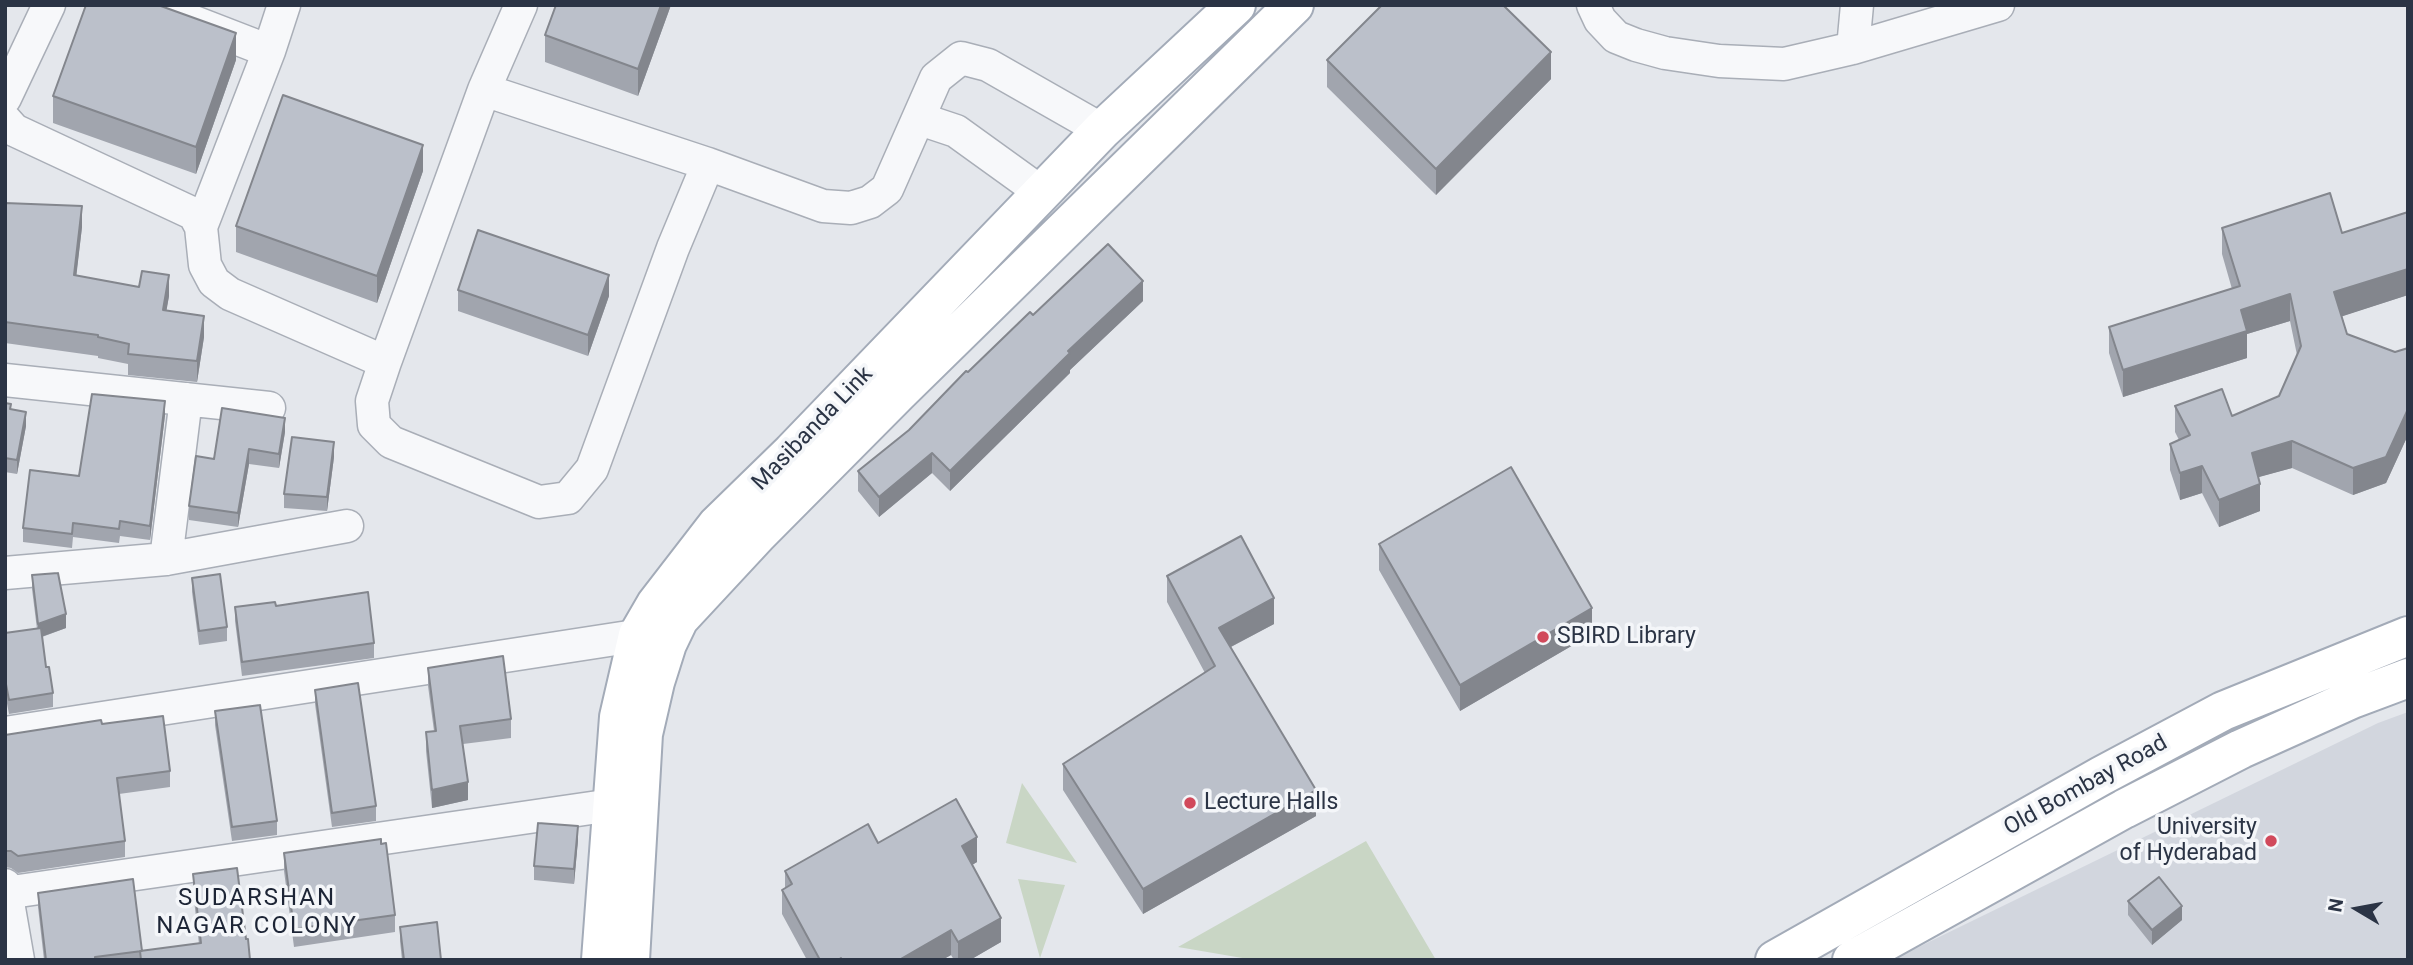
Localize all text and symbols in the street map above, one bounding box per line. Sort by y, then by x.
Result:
street label: Masibanda Link [747,361,879,497]
place label: SBIRD Library [1557,623,1696,651]
marker: SBIRD Library [1535,629,1551,645]
street label: Old Bombay Road [2000,730,2172,842]
place label: Lecture Halls [1204,789,1338,817]
marker: Lecture Halls [1182,795,1198,811]
place label: University of Hyderabad [2120,814,2257,868]
marker: University of Hyderabad [2263,833,2279,849]
north arrow [2322,874,2392,944]
district label: SUDARSHAN NAGAR COLONY [158,885,356,941]
text: N [2323,897,2348,914]

